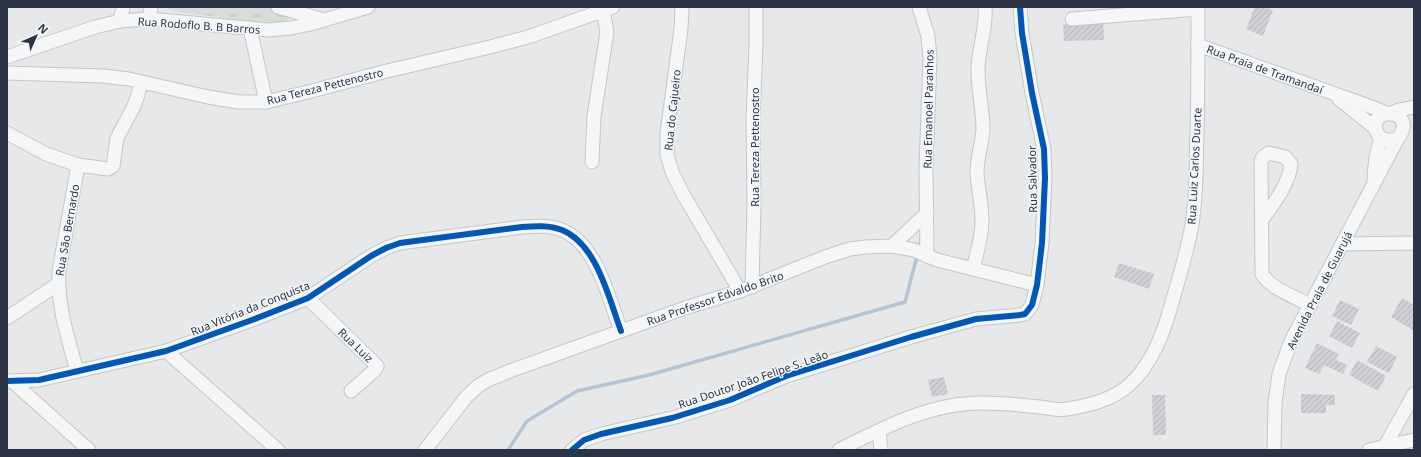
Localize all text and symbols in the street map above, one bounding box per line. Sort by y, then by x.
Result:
street label: Rua Rodoflo B. B Barros [137,13,261,37]
north arrow [16,16,56,56]
text: N [35,20,52,37]
street label: Rua Praia de Tramandaí [1205,41,1326,97]
street label: Rua Emanoel Paranhos [919,49,937,169]
street label: Rua Tereza Pettenostro [265,64,385,108]
street label: Rua do Cajueiro [660,68,684,151]
street label: Rua Tereza Pettenostro [747,87,762,207]
street label: Rua Luiz Carlos Duarte [1183,107,1205,225]
street label: Rua Salvador [1024,145,1040,213]
street label: Rua São Bernardo [52,183,83,277]
street label: Avenida Praia de Guarujá [1283,228,1355,352]
street label: Rua Professor Edvaldo Brito [645,267,786,329]
street label: Rua Vitória da Conquista [188,277,312,339]
street label: Rua Luiz [335,325,377,365]
street label: Rua Doutor João Felipe S. Leão [676,346,830,412]

